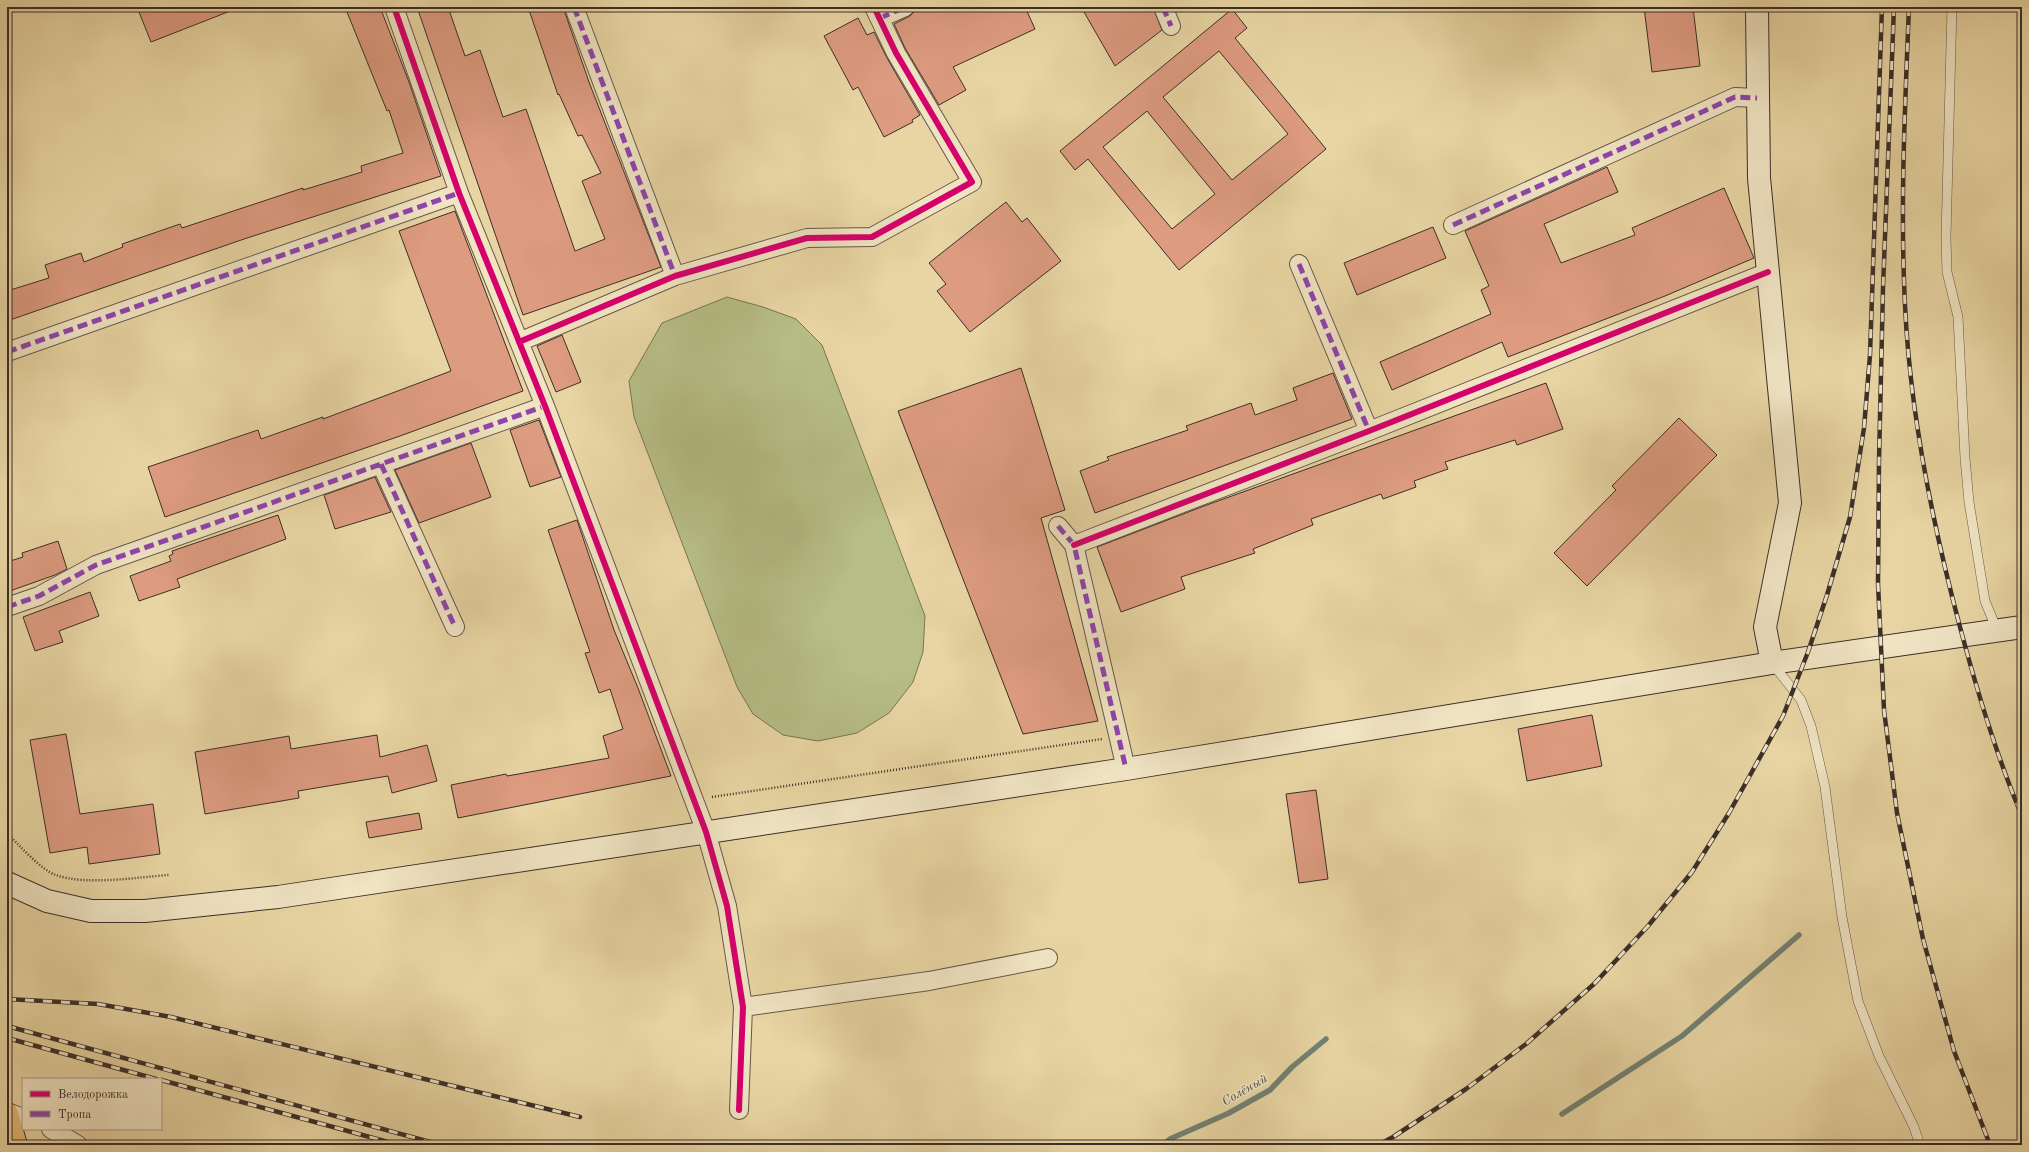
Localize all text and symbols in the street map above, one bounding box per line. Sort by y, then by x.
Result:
water label: Солёный [1220,1072,1270,1109]
legend [22,1078,162,1130]
text: Велодорожка [58,1089,128,1101]
text: Тропа [58,1109,91,1121]

